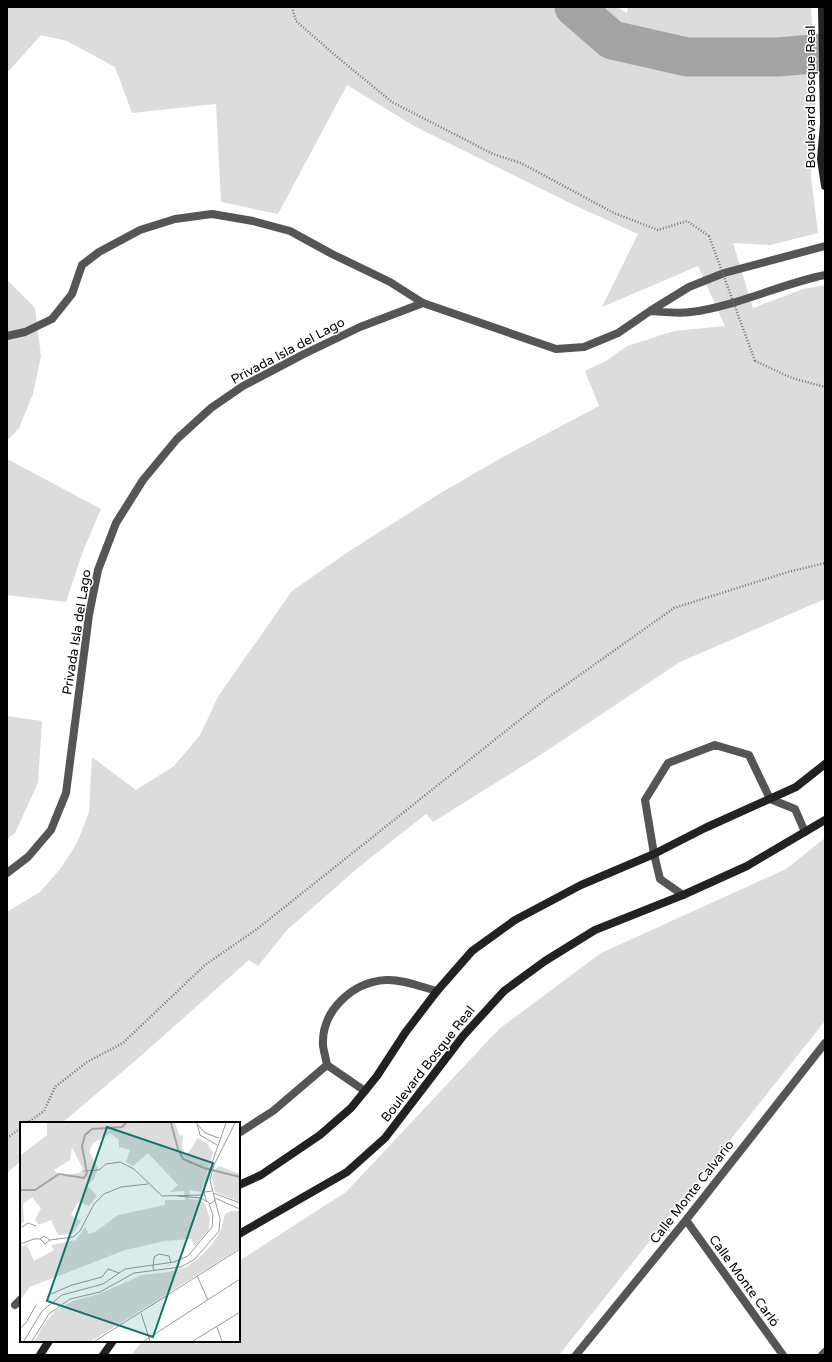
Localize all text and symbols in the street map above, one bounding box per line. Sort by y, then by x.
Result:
street label: Boulevard Bosque Real [803,26,819,168]
street label: Privada Isla del Lago [228,314,348,388]
street label: Privada Isla del Lago [59,568,95,696]
street label: Boulevard Bosque Real [378,1003,478,1125]
inset map [20,1122,240,1342]
street label: Calle Monte Calvario [647,1137,737,1247]
street label: Calle Monte Carló [705,1232,783,1330]

